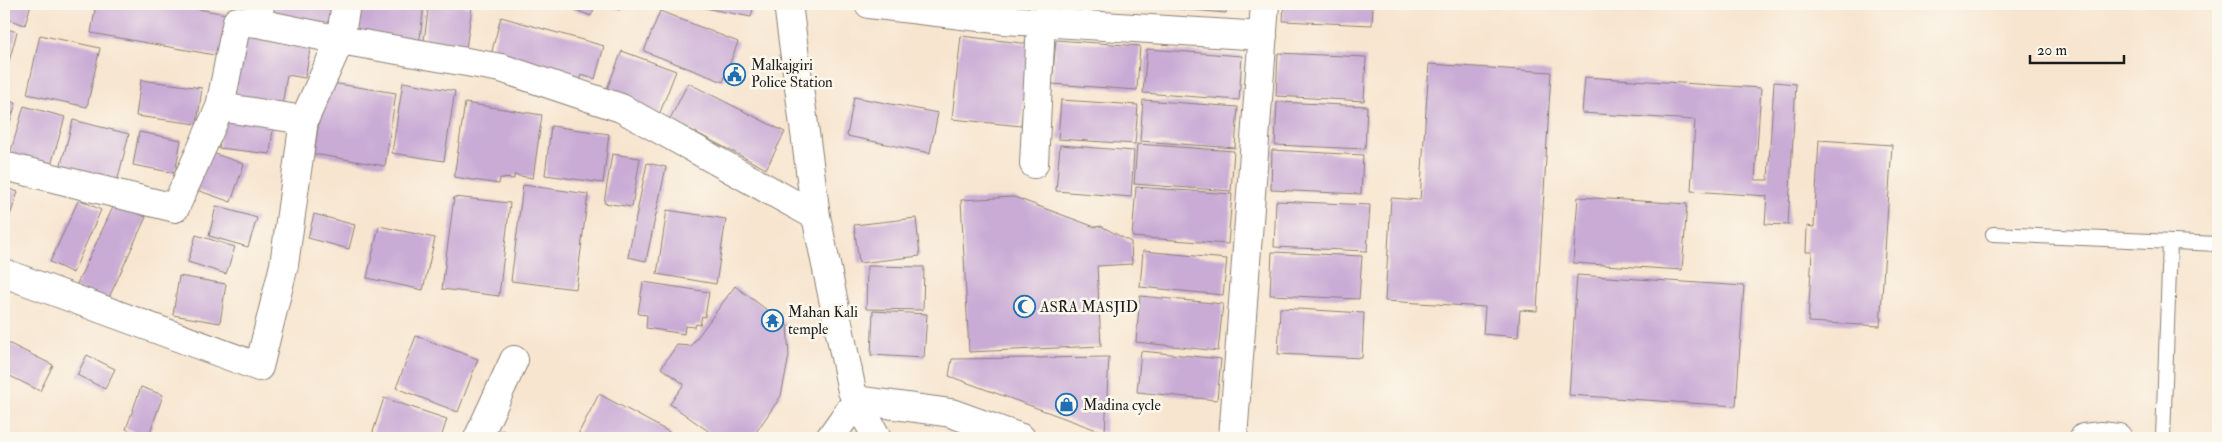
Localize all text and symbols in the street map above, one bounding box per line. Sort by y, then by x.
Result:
scale bar [2030,32,2123,64]
text: 20 m [2037,41,2067,60]
place label: Malkajgiri Police Station [751,56,833,92]
public building icon: Malkajgiri Police Station [723,62,747,86]
mosque icon: ASRA MASJID [1012,295,1036,319]
place label: ASRA MASJID [1039,298,1138,318]
place label: Mahan Kali temple [788,303,858,340]
temple icon: Mahan Kali temple [760,309,784,333]
shop icon: Madina cycle [1055,393,1079,417]
place label: Madina cycle [1083,396,1161,415]

